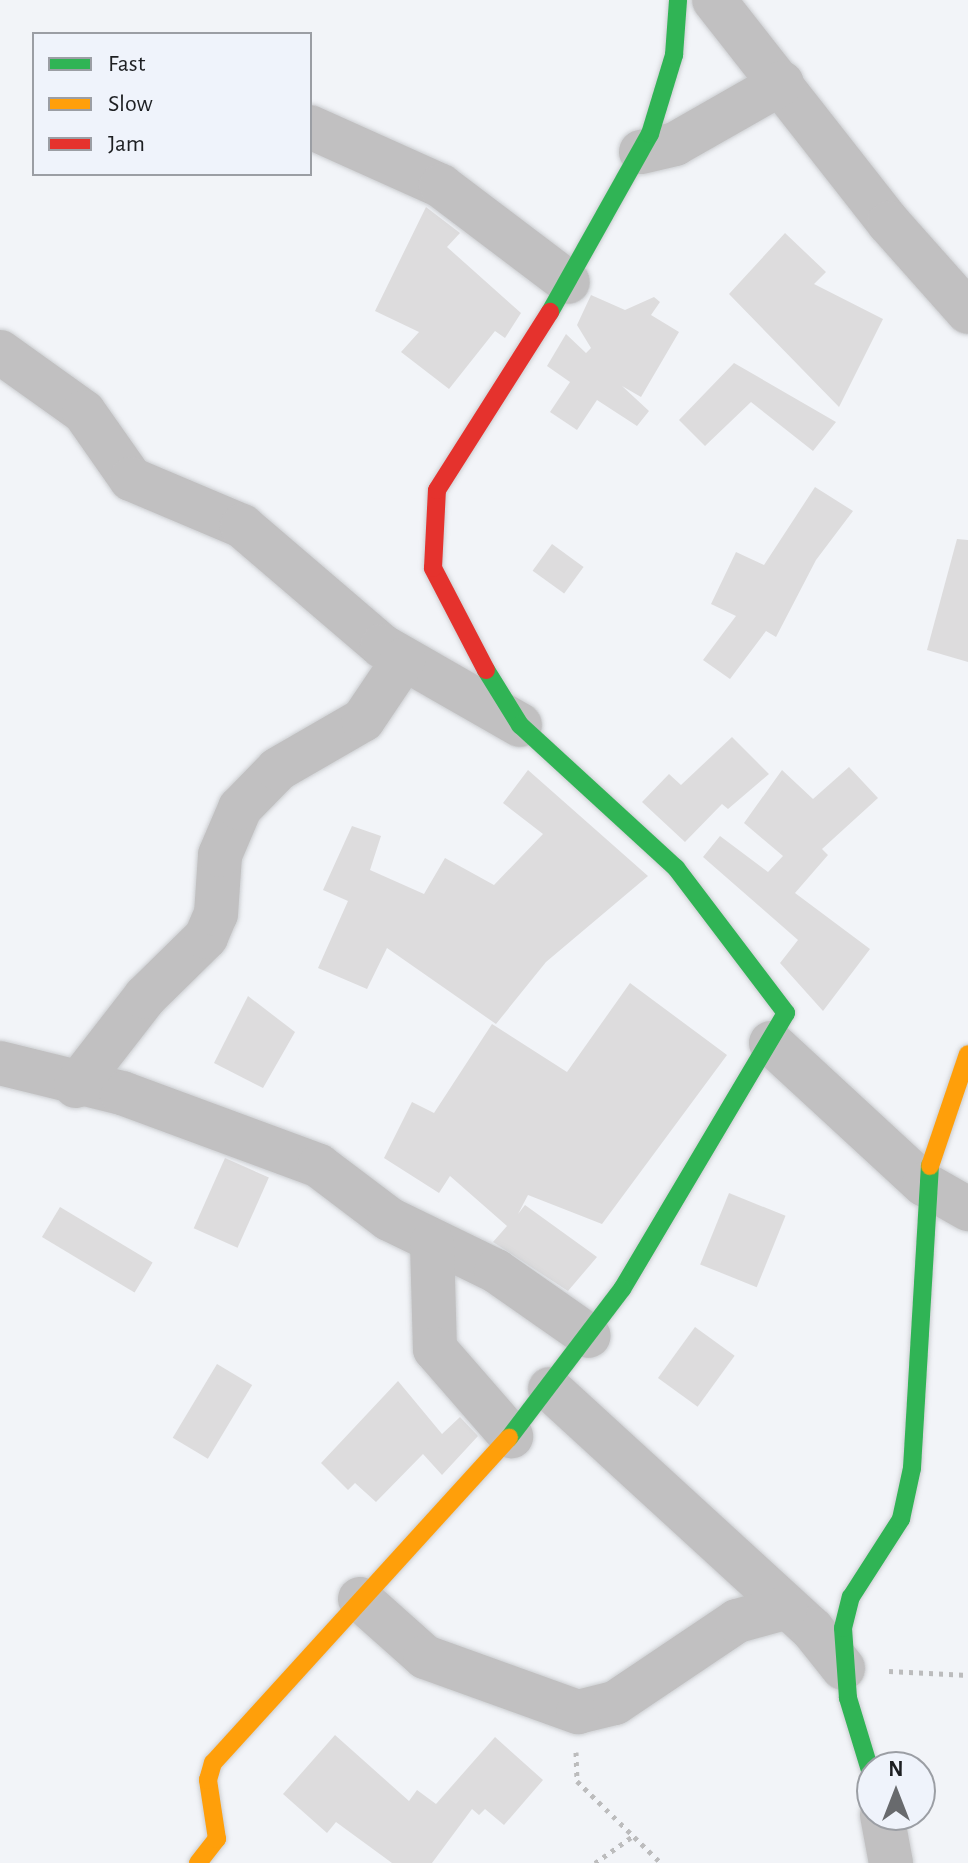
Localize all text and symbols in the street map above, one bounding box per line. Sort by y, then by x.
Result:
legend [32,32,312,176]
text: Fast [108,52,145,76]
text: Slow [108,92,153,116]
text: Jam [108,132,145,156]
north arrow [856,1751,936,1831]
text: N [888,1758,904,1780]

